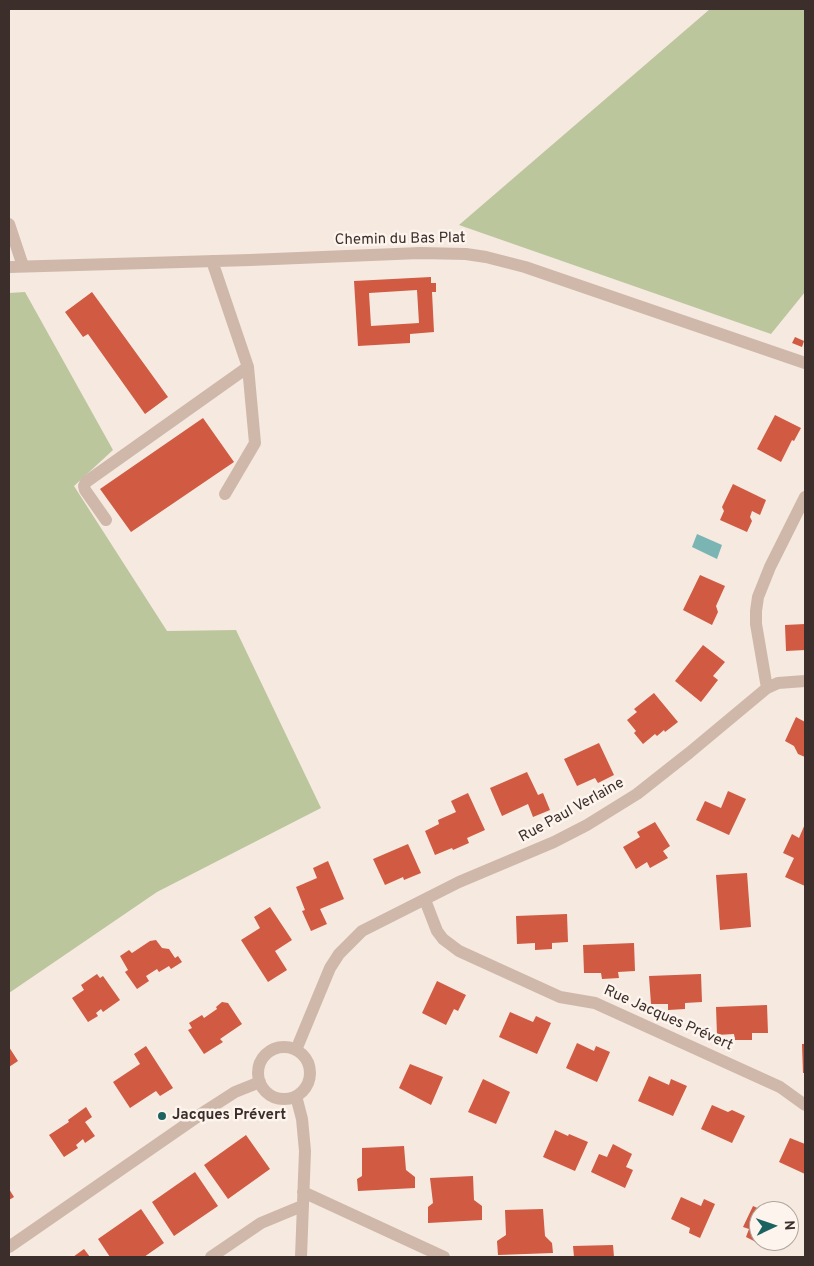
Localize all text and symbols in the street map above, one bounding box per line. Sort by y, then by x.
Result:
street label: Chemin du Bas Plat [335,230,465,250]
street label: Rue Paul Verlaine [516,775,628,847]
street label: Rue Jacques Prévert [601,982,735,1056]
place label: Jacques Prévert [172,1107,286,1125]
marker: Jacques Prévert [156,1110,168,1122]
north arrow [749,1201,799,1251]
text: N [780,1220,797,1231]

